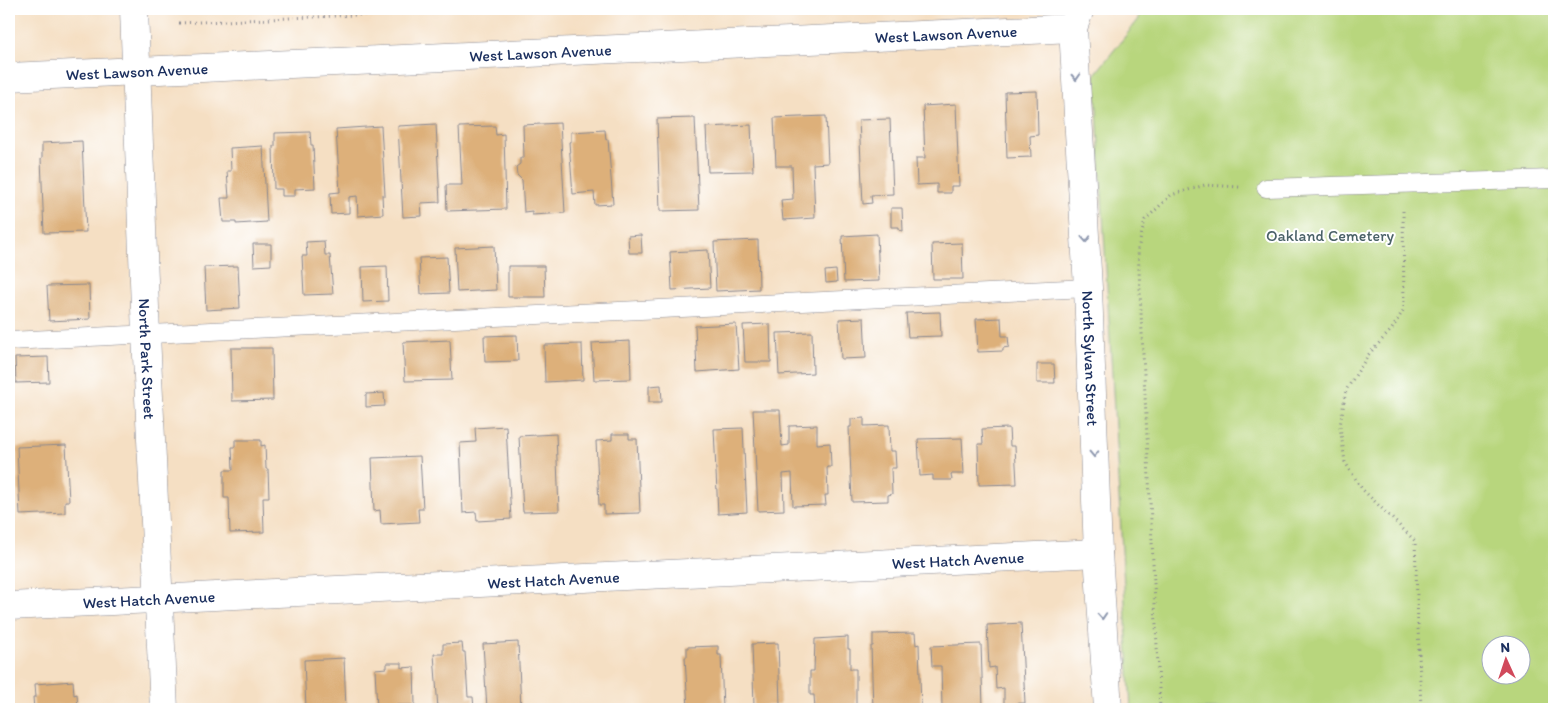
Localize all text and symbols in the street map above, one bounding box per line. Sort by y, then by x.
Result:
street label: West Lawson Avenue [874,21,1018,47]
street label: West Lawson Avenue [469,40,612,65]
street label: West Lawson Avenue [65,58,209,84]
one-way arrow [1071,73,1082,81]
park label: Oakland Cemetery [1266,226,1394,245]
one-way arrow [1080,235,1091,243]
street label: North Sylvan Street [1079,290,1103,426]
street label: North Park Street [135,298,160,420]
one-way arrow [1089,450,1100,458]
street label: West Hatch Avenue [891,547,1025,573]
street label: West Hatch Avenue [487,567,620,592]
street label: West Hatch Avenue [82,586,216,612]
one-way arrow [1097,612,1108,620]
north arrow [1480,636,1530,686]
text: N [1500,639,1511,656]

